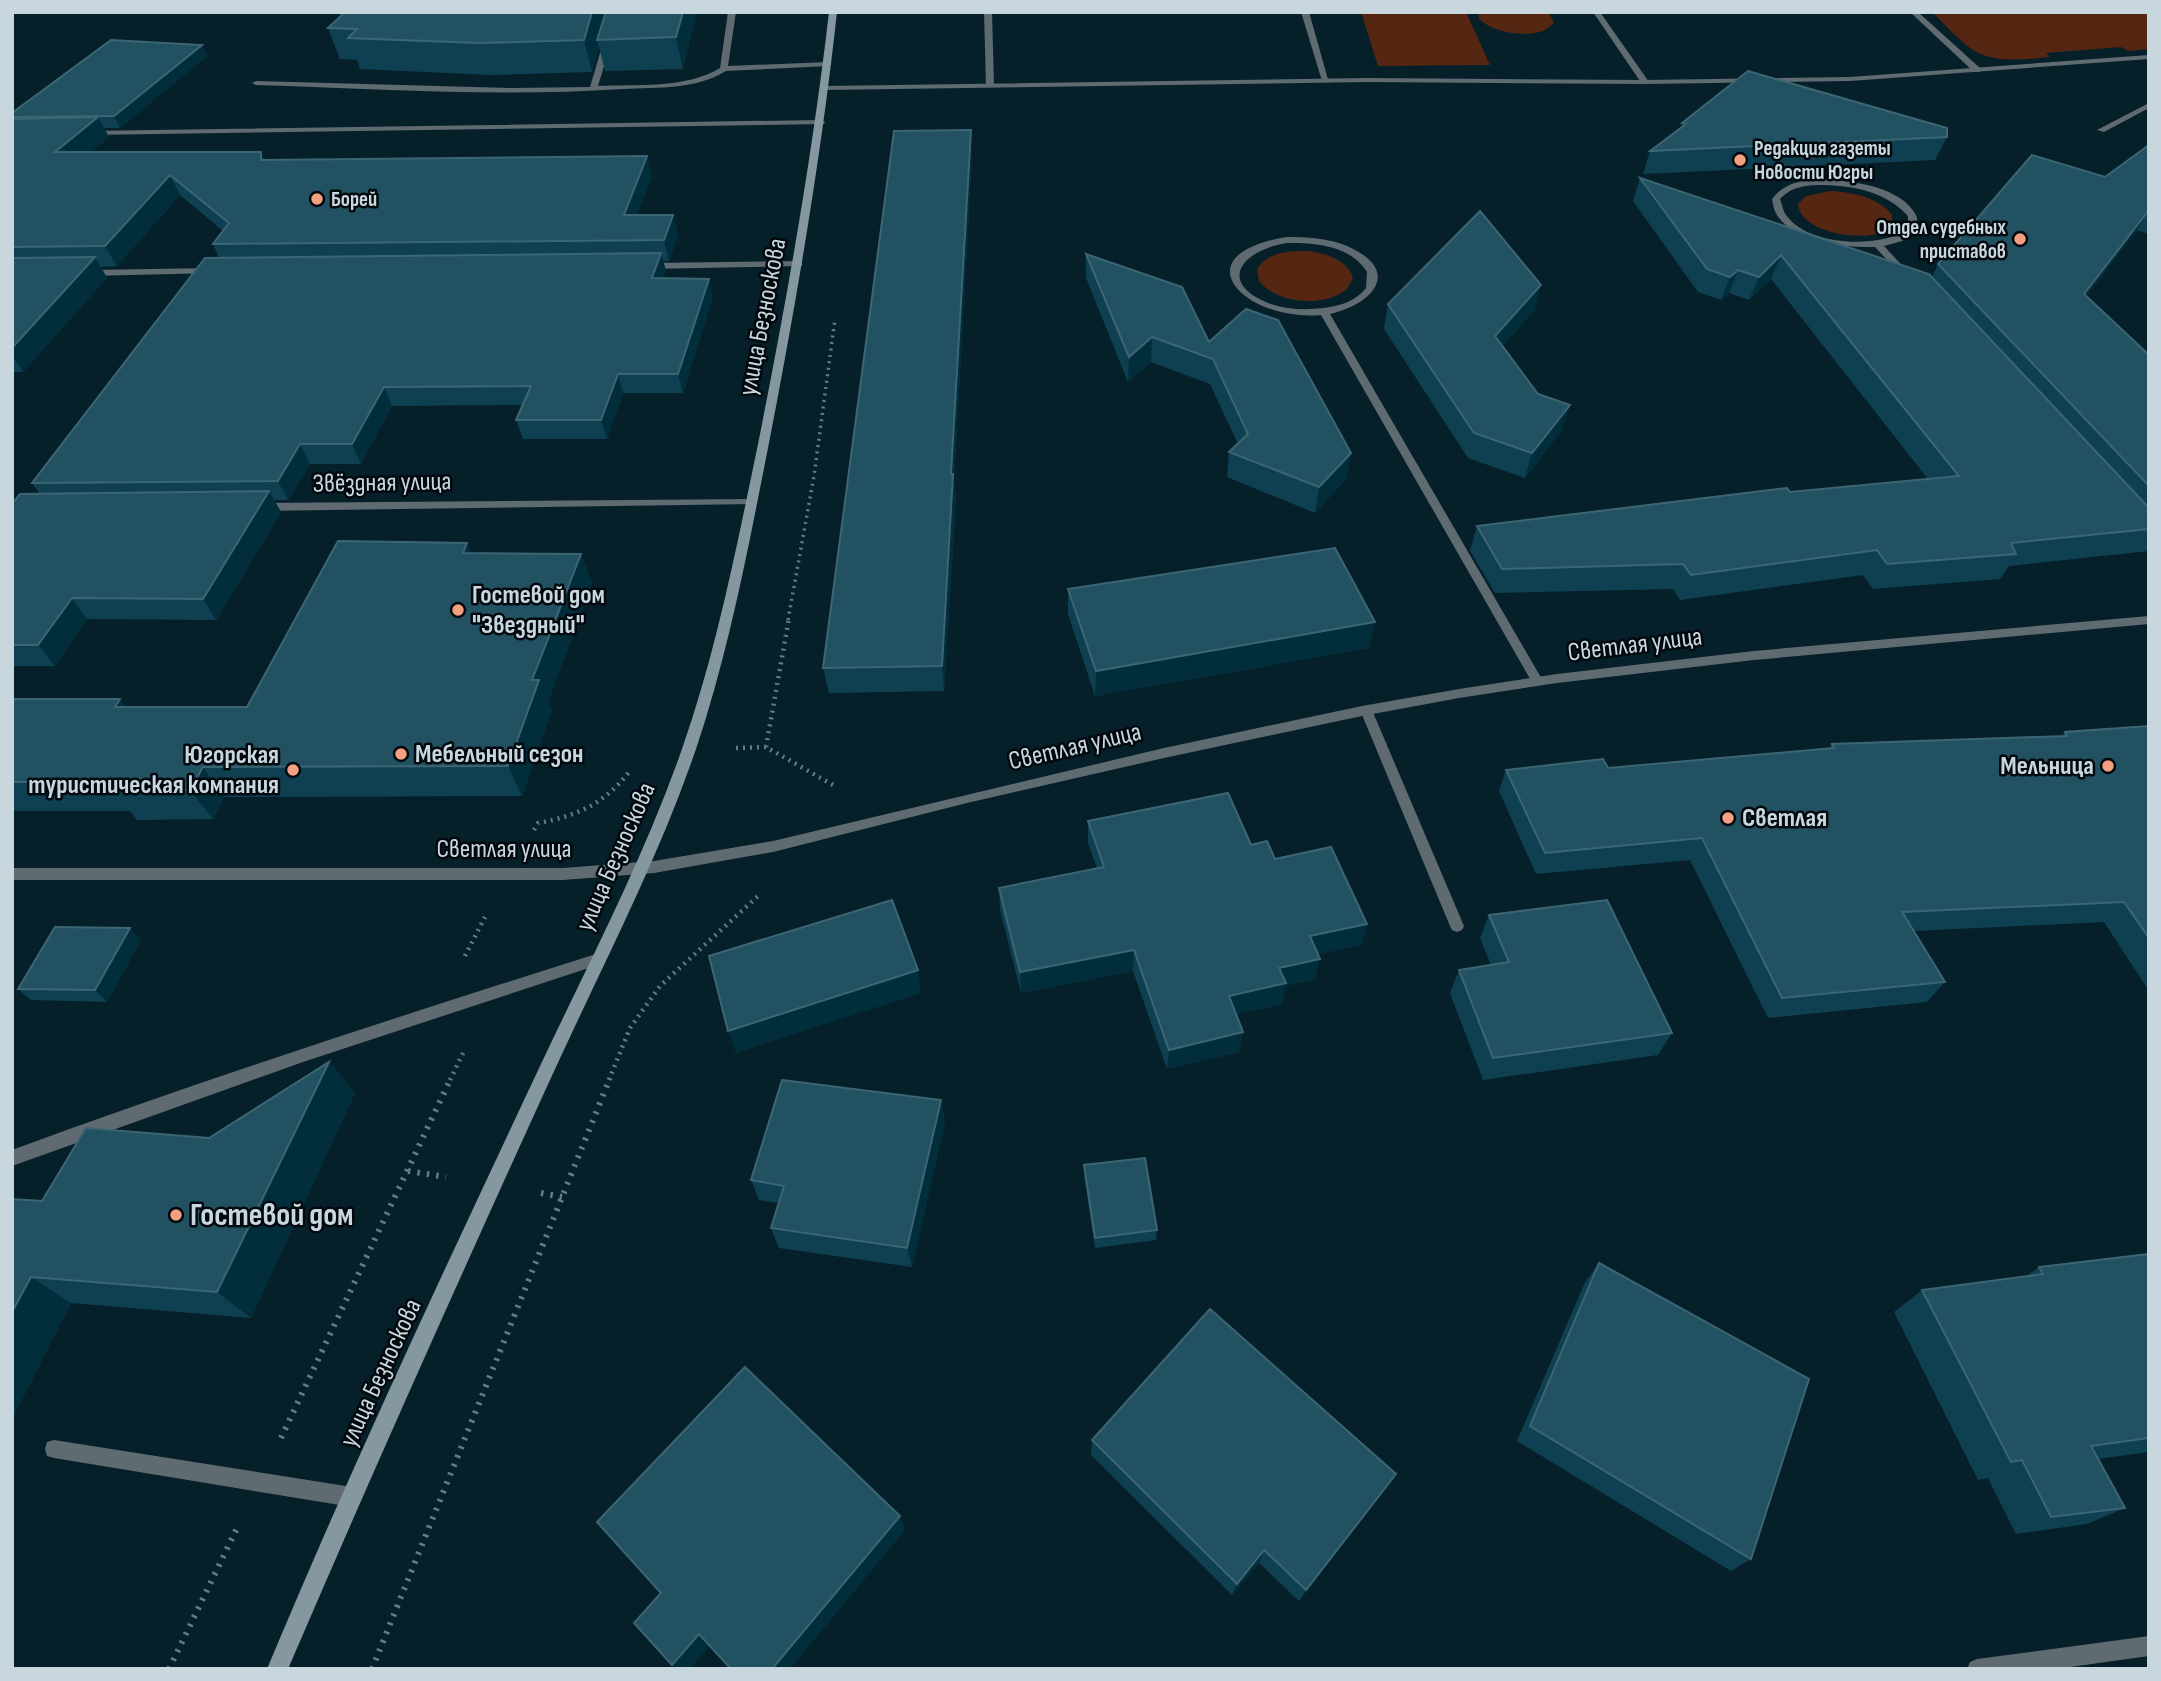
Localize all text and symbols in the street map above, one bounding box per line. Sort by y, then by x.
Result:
place label: Редакция газеты Новости Югры [1754,136,1891,185]
marker: Редакция газеты Новости Югры [1732,152,1748,168]
place label: Борей [331,187,377,212]
marker: Борей [309,191,325,207]
place label: Отдел судебных приставов [1876,215,2006,264]
marker: Отдел судебных приставов [2012,231,2028,247]
street label: улица Безноскова [733,236,793,398]
street label: Звёздная улица [312,466,452,500]
place label: Гостевой дом "Звездный" [472,580,605,641]
marker: Гостевой дом "Звездный" [450,602,466,618]
street label: Светлая улица [1566,621,1704,669]
street label: Светлая улица [1006,717,1144,777]
place label: Мебельный сезон [415,739,583,770]
place label: Югорская туристическая компания [28,740,279,801]
marker: Мебельный сезон [393,746,409,762]
place label: Мельница [2000,751,2094,782]
marker: Мельница [2100,758,2116,774]
marker: Югорская туристическая компания [285,762,301,778]
street label: улица Безноскова [569,778,663,936]
place label: Светлая [1742,803,1827,834]
marker: Светлая [1720,810,1736,826]
street label: Светлая улица [436,834,572,865]
place label: Гостевой дом [190,1196,354,1235]
marker: Гостевой дом [168,1207,184,1223]
street label: улица Безноскова [333,1294,429,1452]

